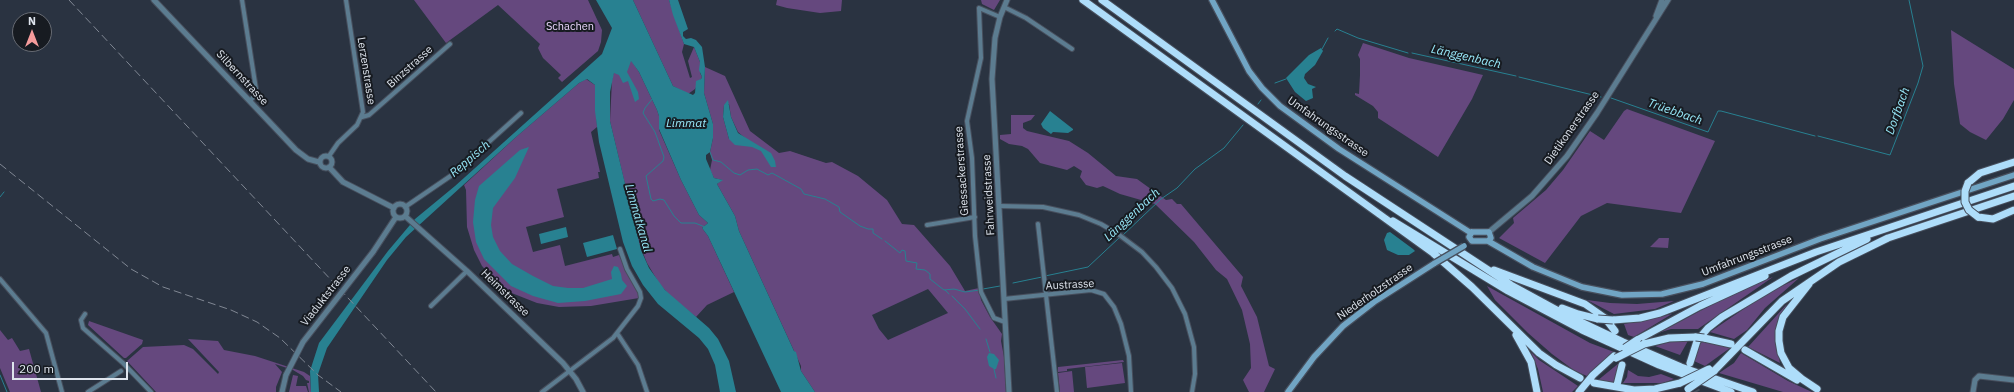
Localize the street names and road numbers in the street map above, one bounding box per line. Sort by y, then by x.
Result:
street label: Lerzenstrasse [354,36,378,106]
street label: Binzstrasse [384,43,436,91]
street label: Silbernstrasse [213,48,271,108]
street label: Dietikonerstrasse [1542,89,1602,167]
street label: Umfahrungsstrasse [1285,94,1371,160]
street label: Giessackerstrasse [952,126,972,216]
street label: Fahrweidstrasse [980,154,998,236]
street label: Umfahrungsstrasse [1700,233,1794,279]
street label: Niederholzstrasse [1335,261,1415,323]
street label: Viaduktstrasse [298,263,354,329]
street label: Heimstrasse [478,267,532,319]
street label: Austrasse [1045,277,1095,293]

